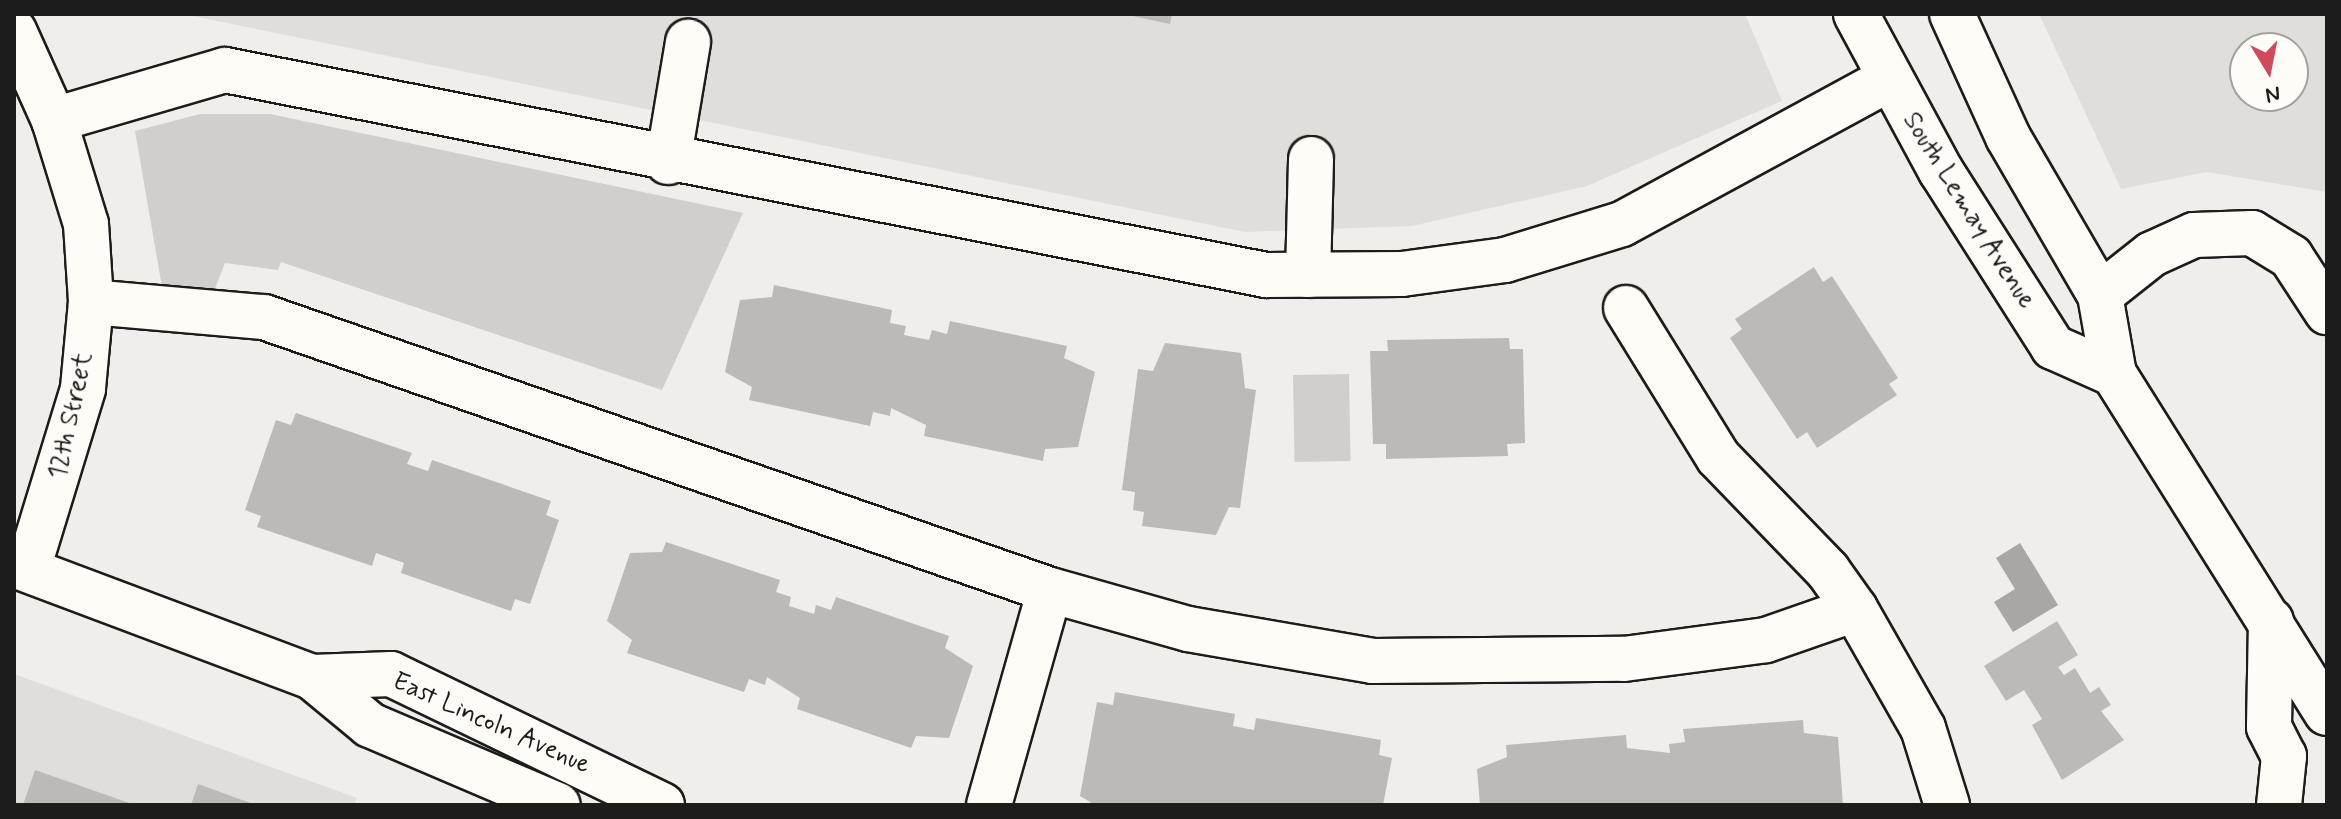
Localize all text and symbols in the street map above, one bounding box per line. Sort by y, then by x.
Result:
north arrow [2229,32,2309,112]
text: N [2263,79,2282,109]
street label: South Lemay Avenue [1894,105,2042,317]
street label: 12th Street [43,350,101,482]
street label: East Lincoln Avenue [384,665,598,783]

